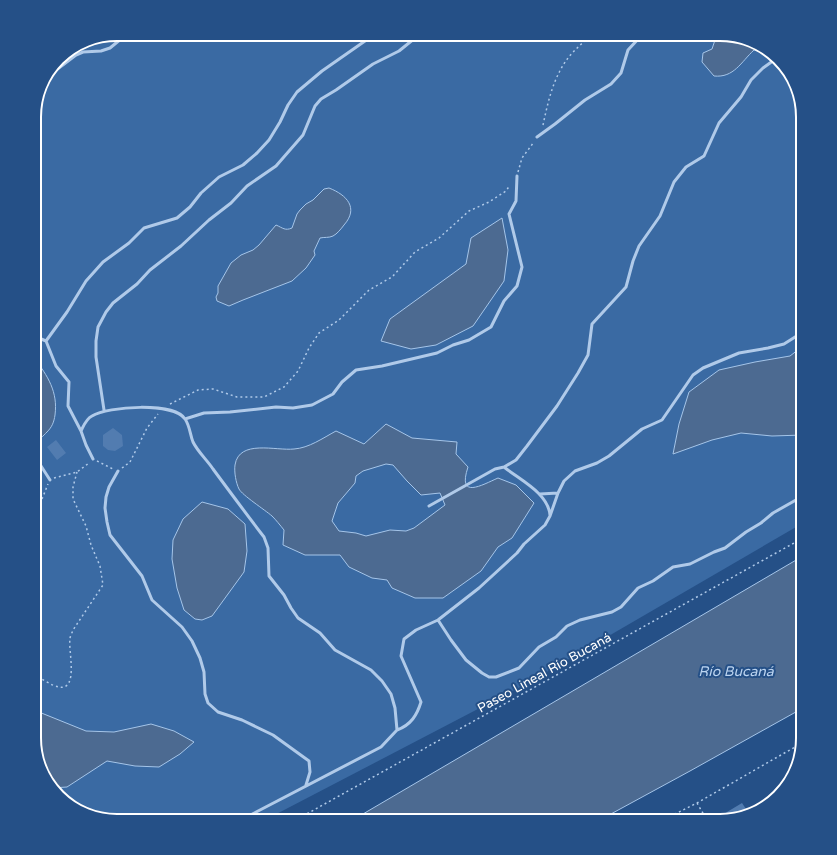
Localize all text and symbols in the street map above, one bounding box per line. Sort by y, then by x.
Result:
street label: Paseo Lineal Río Bucaná [475,629,614,716]
water label: Río Bucaná [698,663,775,680]

